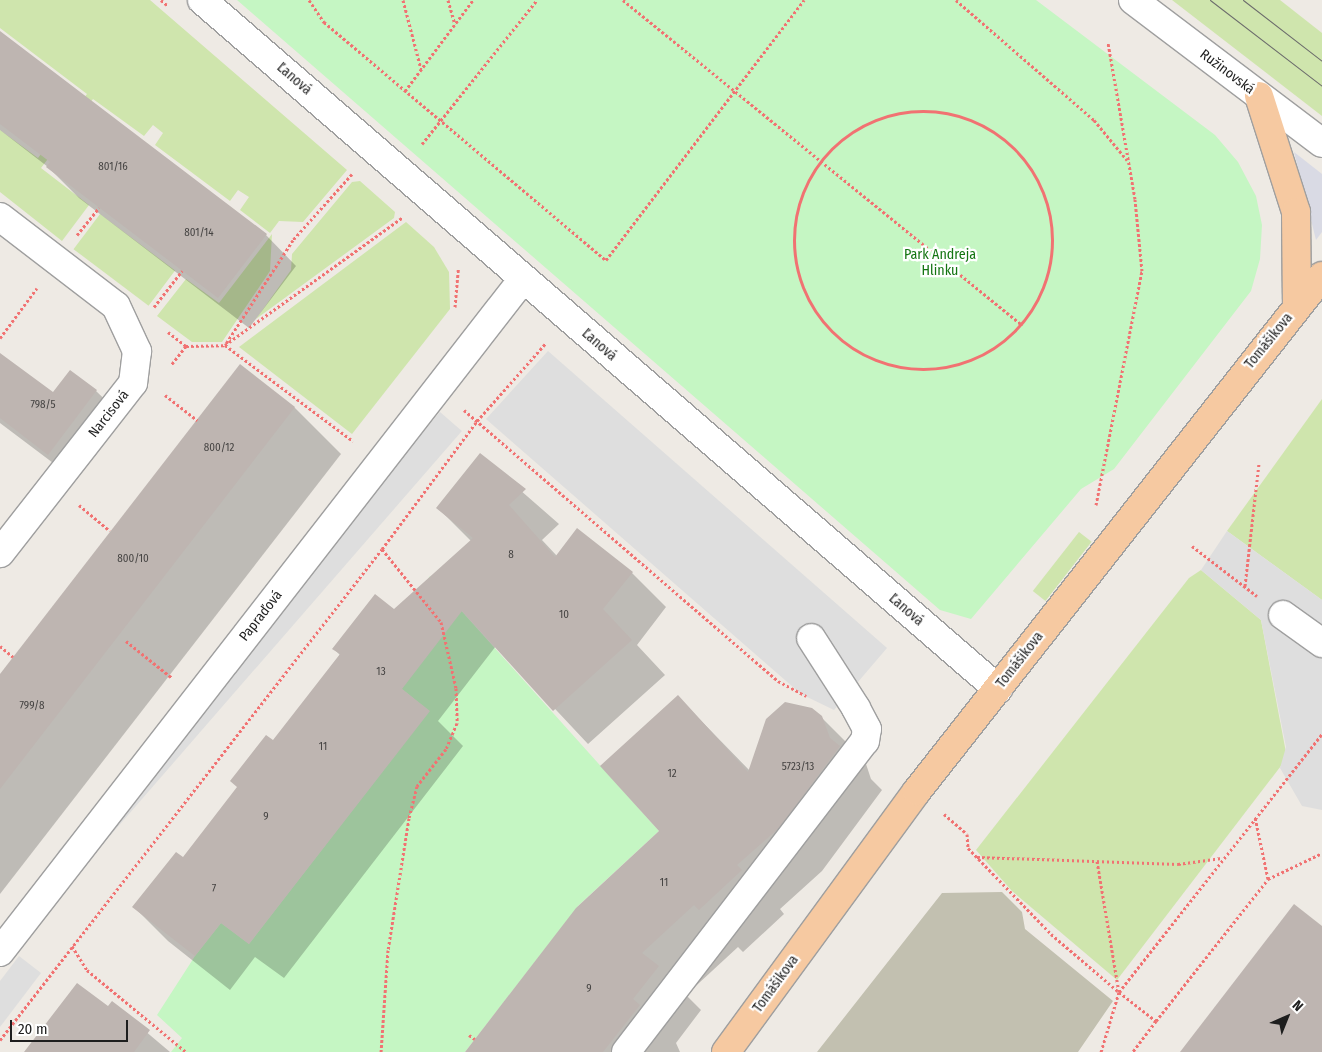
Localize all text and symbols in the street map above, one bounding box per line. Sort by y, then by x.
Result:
street label: Ružinovská [1196,46,1258,98]
street label: Ľanová [273,59,315,99]
house number: 801/16 [98,160,128,174]
house number: 801/14 [184,226,214,240]
park label: Park Andreja Hlinku [904,247,976,280]
street label: Tomášikova [1241,310,1297,372]
street label: Ľanová [578,325,620,365]
street label: Narcisová [85,387,133,441]
house number: 798/5 [30,398,56,412]
house number: 800/12 [204,441,234,455]
house number: 8 [508,548,514,562]
house number: 800/10 [117,552,149,566]
street label: Papraďová [236,587,286,645]
street label: Ľanová [885,590,927,630]
house number: 10 [559,608,569,622]
street label: Tomášikova [993,629,1047,691]
house number: 13 [376,665,386,679]
house number: 799/8 [20,699,44,713]
house number: 11 [319,740,327,754]
house number: 5723/13 [782,760,814,774]
house number: 12 [667,767,677,781]
house number: 9 [263,810,269,824]
house number: 11 [660,876,668,890]
house number: 7 [212,882,216,896]
street label: Tomášikova [750,952,802,1016]
house number: 9 [586,982,592,996]
north arrow [1262,992,1312,1042]
text: N [1289,997,1307,1015]
scale bar [12,1010,130,1042]
text: 20 m [18,1020,48,1038]

